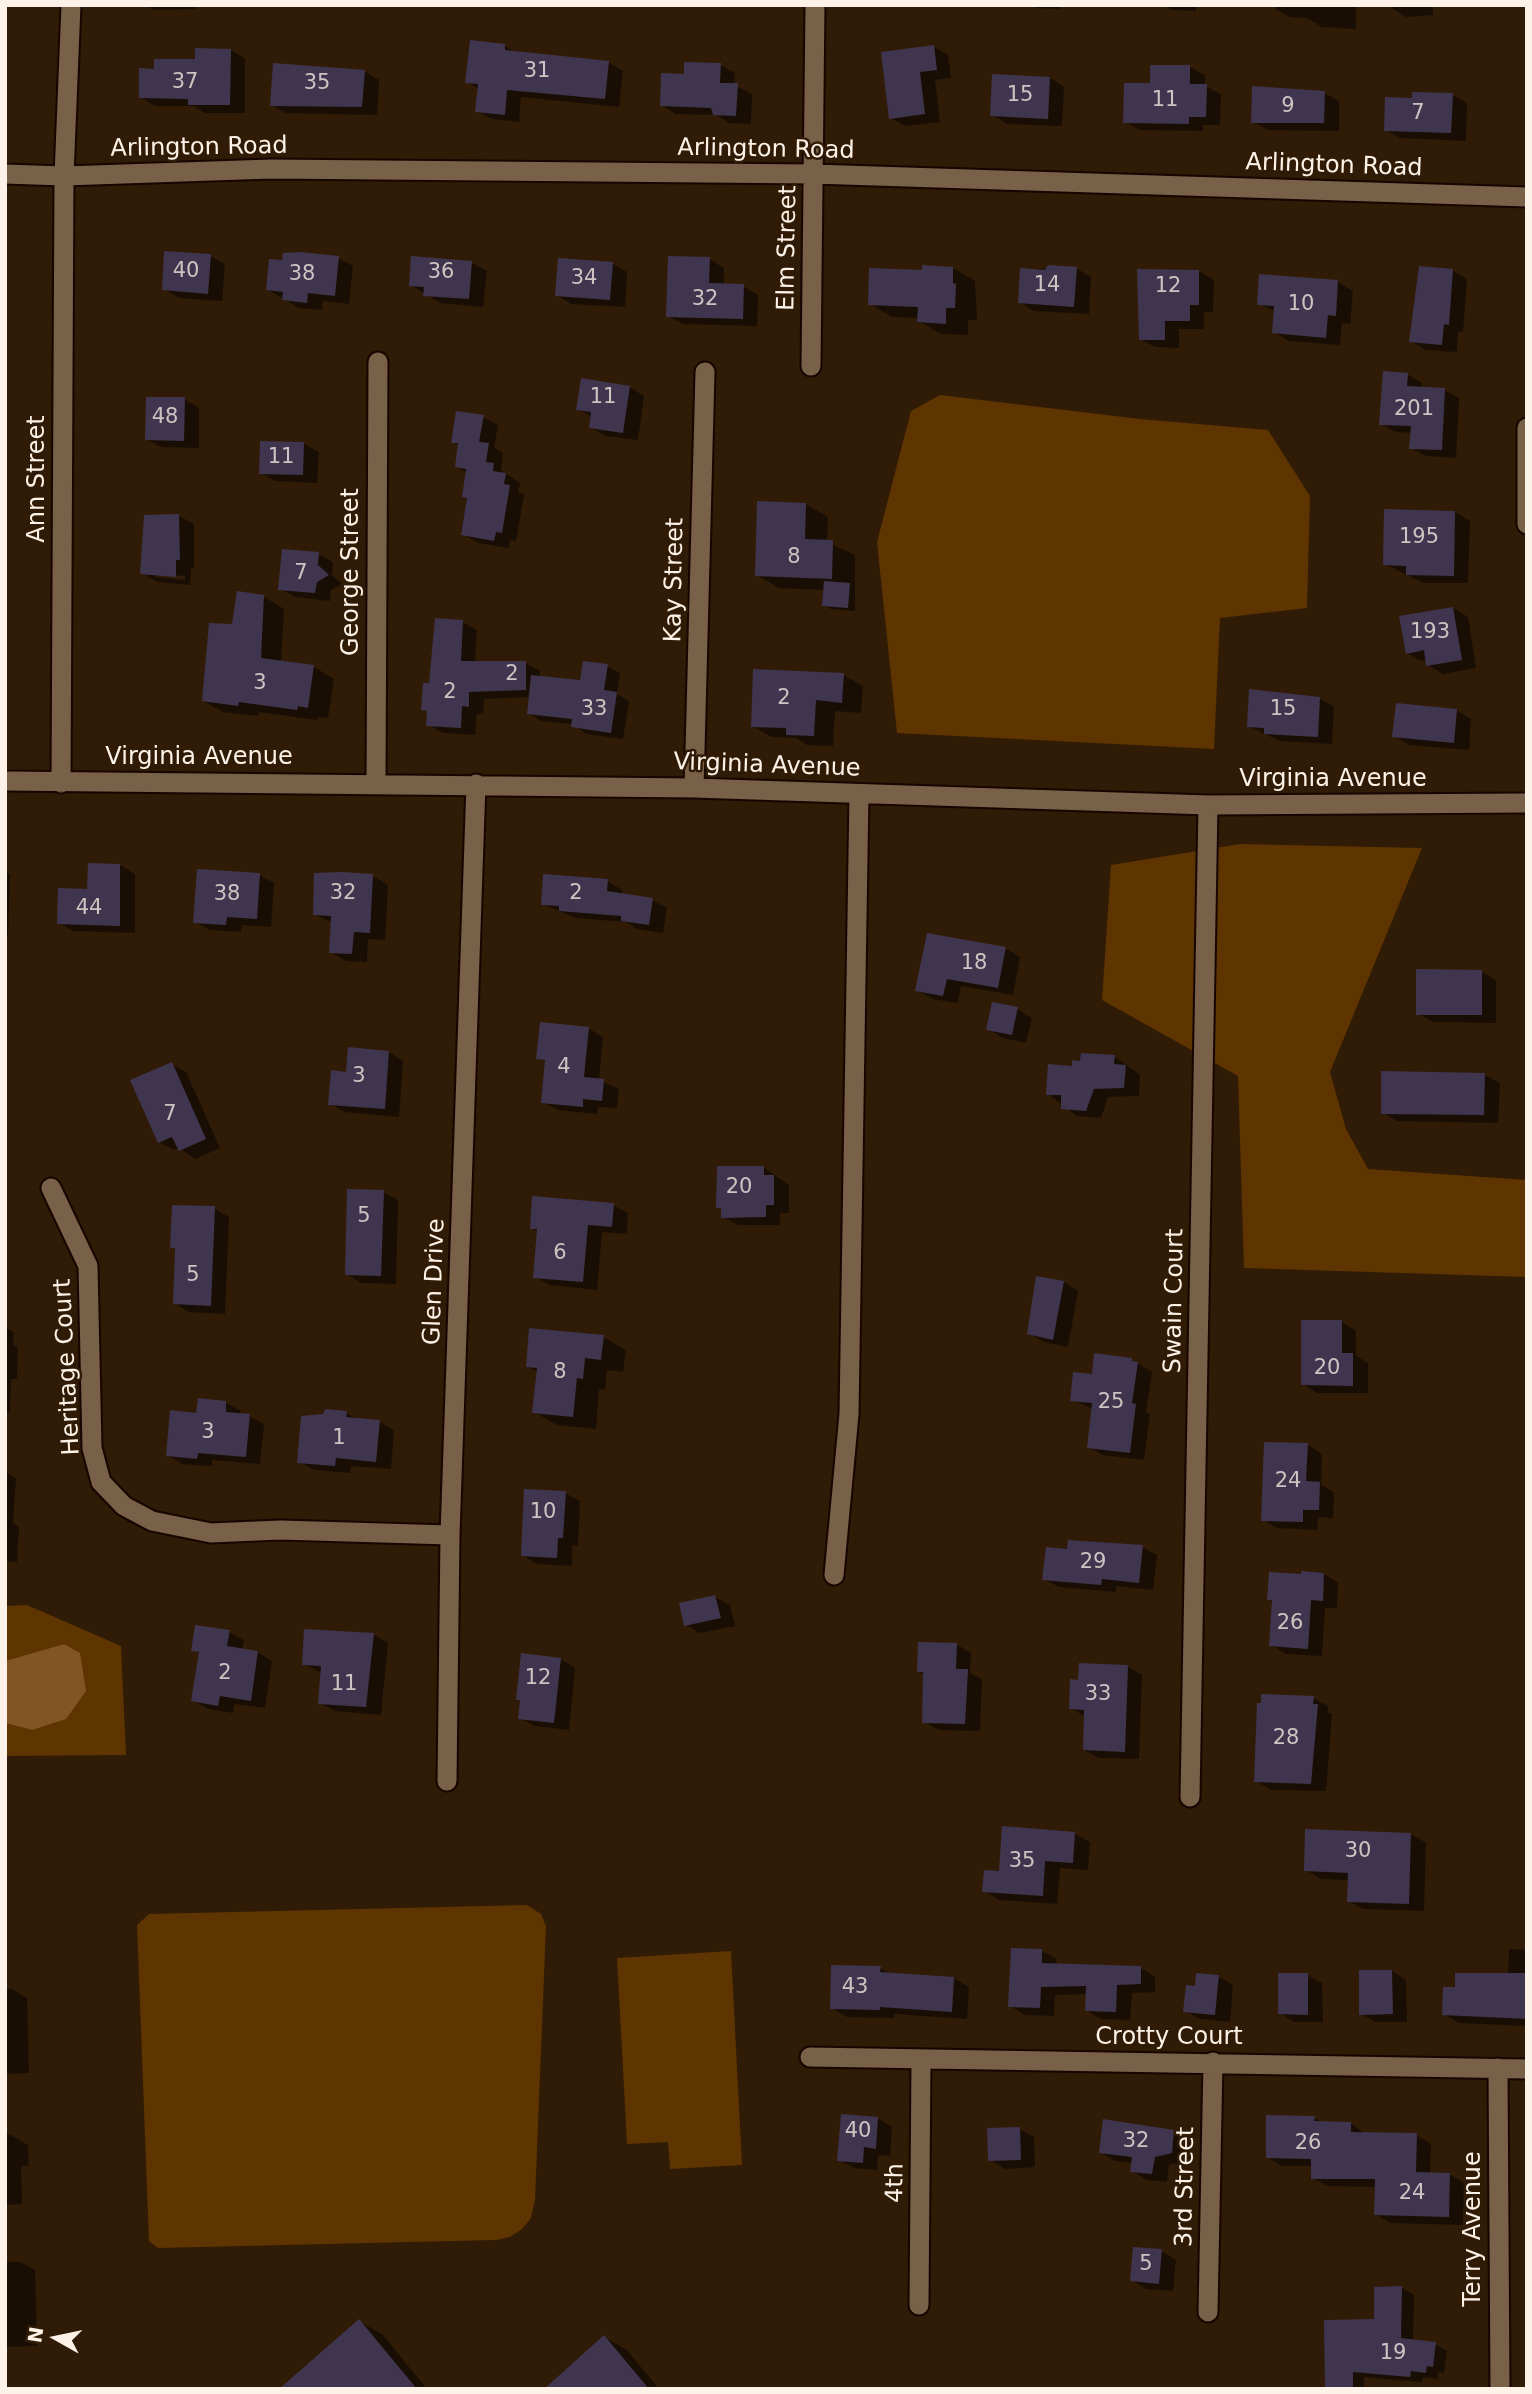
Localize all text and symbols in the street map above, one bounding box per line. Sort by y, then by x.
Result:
house number: 31 [524,59,550,85]
house number: 37 [172,70,198,96]
house number: 35 [304,71,330,97]
house number: 15 [1007,83,1033,109]
house number: 11 [1152,88,1178,114]
house number: 9 [1281,94,1295,120]
house number: 7 [1411,101,1425,127]
street label: Arlington Road [110,132,288,164]
street label: Arlington Road [677,134,855,166]
street label: Arlington Road [1245,149,1423,183]
street label: Elm Street [773,185,803,311]
house number: 40 [173,259,199,285]
house number: 36 [428,260,454,286]
house number: 38 [289,262,315,288]
house number: 34 [571,266,597,292]
house number: 14 [1034,273,1060,299]
house number: 12 [1155,274,1181,300]
house number: 32 [692,287,718,313]
house number: 10 [1288,292,1314,318]
house number: 11 [590,385,616,411]
house number: 201 [1394,397,1434,423]
house number: 48 [152,405,178,431]
street label: Ann Street [24,415,52,543]
house number: 11 [268,445,294,471]
street label: George Street [338,488,366,656]
street label: Kay Street [660,517,690,643]
house number: 195 [1399,525,1439,551]
house number: 8 [787,545,801,571]
house number: 7 [294,561,308,587]
house number: 193 [1410,620,1450,646]
house number: 2 [505,662,519,688]
house number: 3 [253,671,267,697]
house number: 2 [443,680,457,706]
house number: 2 [777,686,791,712]
house number: 33 [581,697,607,723]
house number: 15 [1270,697,1296,723]
street label: Virginia Avenue [105,744,293,772]
street label: Virginia Avenue [673,748,861,784]
street label: Virginia Avenue [1239,766,1427,794]
house number: 32 [330,881,356,907]
house number: 2 [569,881,583,907]
house number: 38 [214,882,240,908]
house number: 44 [76,896,102,922]
house number: 18 [961,951,987,977]
house number: 4 [557,1055,571,1081]
house number: 3 [352,1064,366,1090]
house number: 7 [163,1102,177,1128]
house number: 20 [726,1175,752,1201]
house number: 5 [357,1204,371,1230]
street label: Glen Drive [418,1218,452,1346]
street label: Swain Court [1159,1228,1191,1374]
house number: 6 [553,1241,567,1267]
house number: 5 [186,1263,200,1289]
street label: Heritage Court [49,1278,87,1456]
house number: 20 [1314,1356,1340,1382]
house number: 8 [553,1360,567,1386]
house number: 25 [1098,1390,1124,1416]
house number: 3 [201,1420,215,1446]
house number: 1 [332,1426,346,1452]
house number: 24 [1275,1469,1301,1495]
house number: 10 [530,1500,556,1526]
house number: 29 [1080,1550,1106,1576]
house number: 26 [1277,1611,1303,1637]
house number: 2 [218,1661,232,1687]
house number: 12 [525,1666,551,1692]
house number: 11 [331,1672,357,1698]
house number: 33 [1085,1682,1111,1708]
house number: 28 [1273,1726,1299,1752]
house number: 30 [1345,1839,1371,1865]
house number: 35 [1009,1849,1035,1875]
house number: 43 [842,1975,868,2001]
street label: Crotty Court [1095,2024,1243,2052]
house number: 40 [845,2119,871,2145]
street label: 3rd Street [1171,2127,1201,2247]
house number: 32 [1123,2129,1149,2155]
house number: 26 [1295,2131,1321,2157]
street label: Terry Avenue [1460,2151,1488,2307]
street label: 4th [881,2163,911,2203]
house number: 24 [1399,2181,1425,2207]
house number: 5 [1139,2252,1153,2278]
north arrow [21,2303,91,2373]
text: N [23,2325,47,2344]
house number: 19 [1380,2341,1406,2367]

